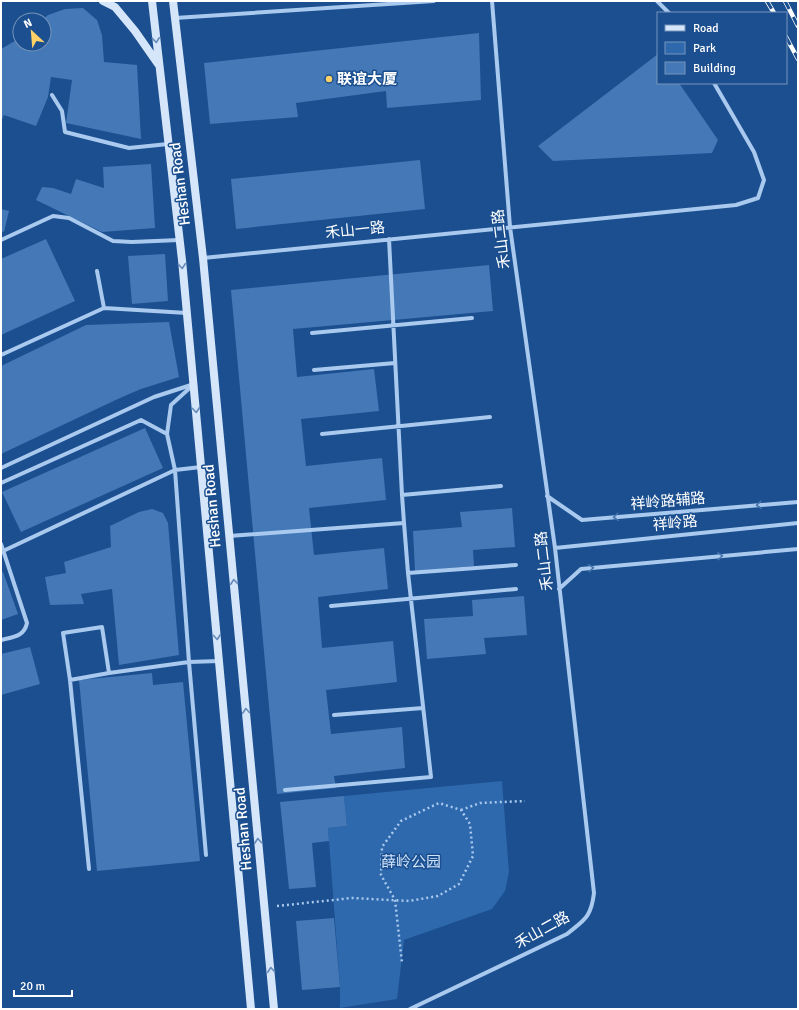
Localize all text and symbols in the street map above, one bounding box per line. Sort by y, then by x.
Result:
north arrow [12,12,52,52]
legend [657,12,787,84]
text: N [22,16,34,31]
text: Road [693,21,719,36]
one-way arrow [152,37,161,43]
text: Park [693,41,716,56]
text: Building [693,61,736,76]
place label: 联谊大厦 [337,70,397,88]
marker: 联谊大厦 [324,74,334,84]
street label: Heshan Road [166,141,194,227]
street label: 禾山二路 [488,208,514,270]
street label: 禾山一路 [324,218,386,242]
one-way arrow [178,263,187,269]
one-way arrow [191,407,200,413]
street label: Heshan Road [199,464,225,548]
street label: 祥岭路辅路 [630,489,706,513]
one-way arrow [756,500,762,509]
street label: 祥岭路 [652,512,698,534]
one-way arrow [613,513,619,522]
street label: 禾山二路 [531,530,557,592]
one-way arrow [717,552,723,561]
one-way arrow [588,564,594,573]
one-way arrow [229,579,238,585]
one-way arrow [212,634,221,640]
one-way arrow [242,708,251,714]
street label: Heshan Road [230,787,256,871]
one-way arrow [254,838,263,844]
park label: 薛岭公园 [381,853,441,871]
street label: 禾山二路 [511,908,573,952]
one-way arrow [266,967,275,973]
scale bar [14,972,72,998]
text: 20 m [20,979,45,994]

